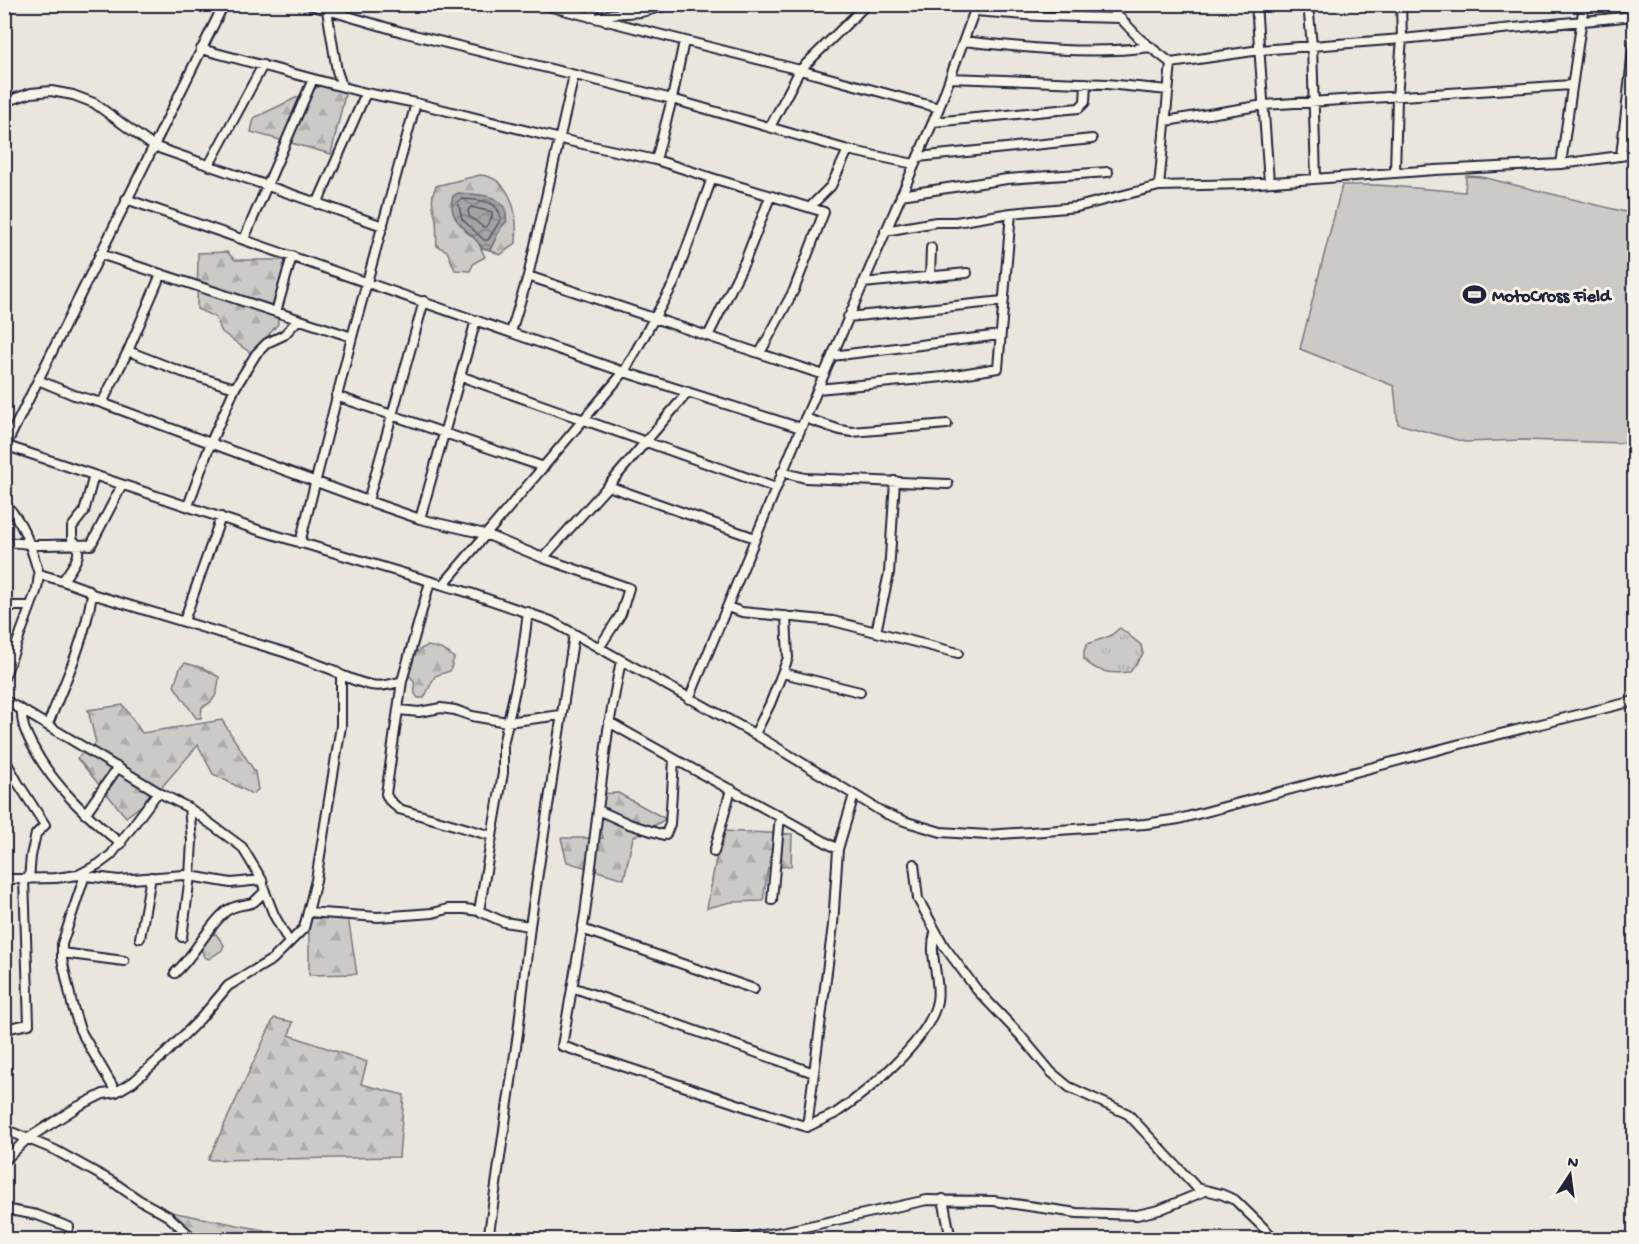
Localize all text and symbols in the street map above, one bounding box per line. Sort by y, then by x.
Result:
sports icon: MotoCross Field [1461,282,1487,308]
place label: MotoCross Field [1492,287,1613,308]
north arrow [1540,1145,1600,1205]
text: N [1565,1153,1580,1174]

